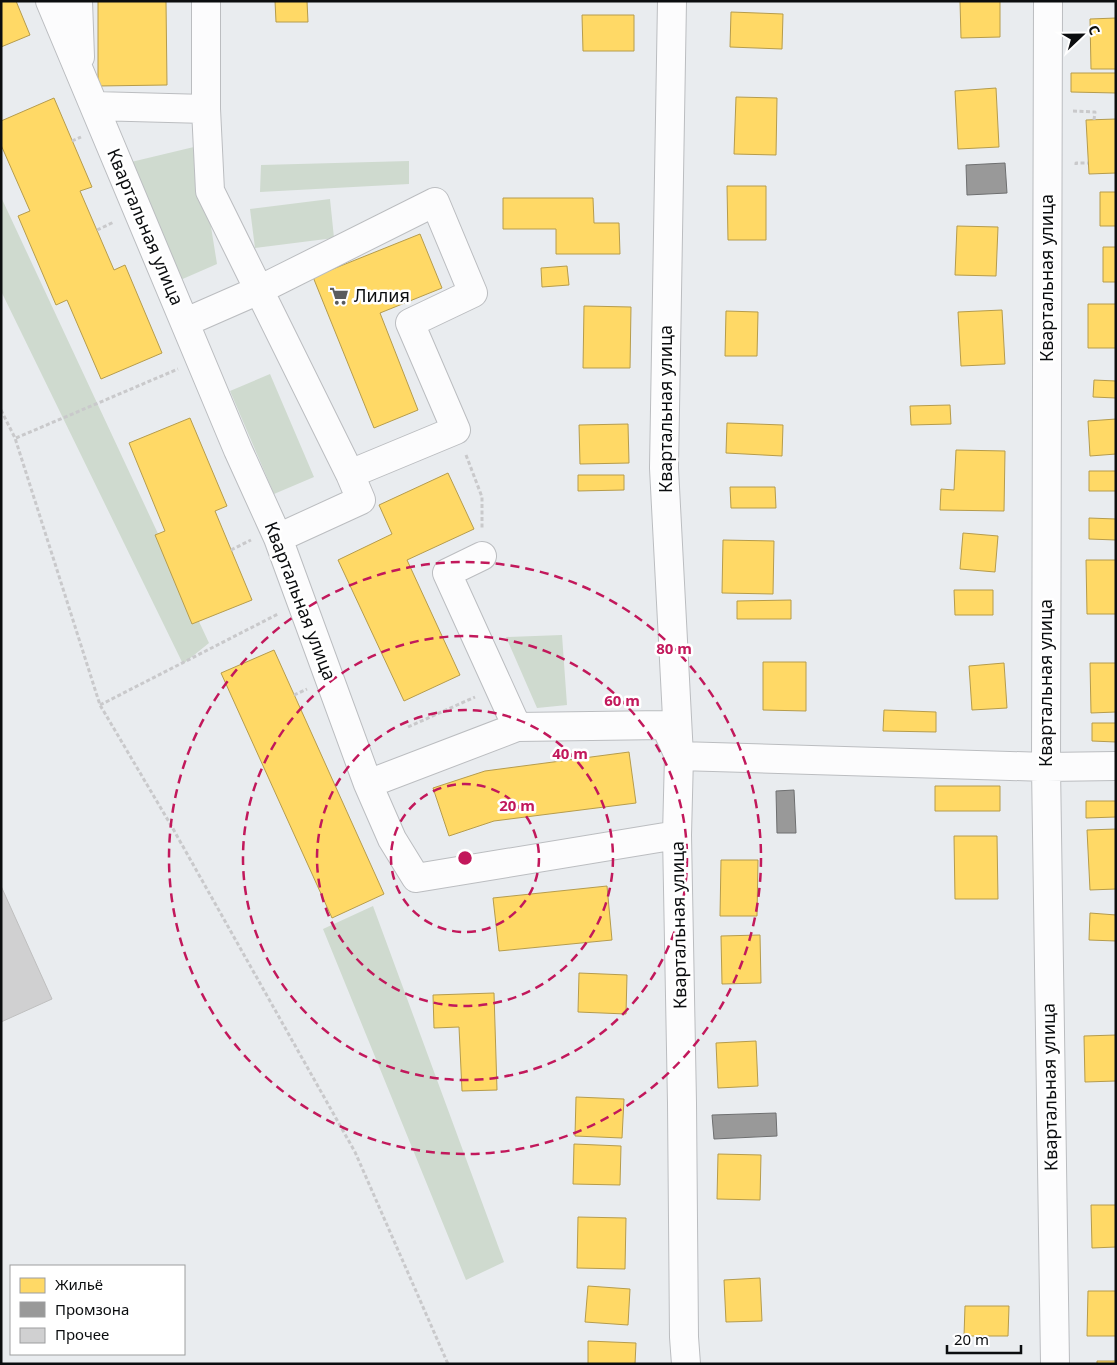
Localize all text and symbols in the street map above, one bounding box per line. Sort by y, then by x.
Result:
north arrow [1057,10,1107,60]
text: С [1084,22,1105,38]
street label: Квартальная улица [102,145,190,309]
street label: Квартальная улица [1034,194,1058,362]
place label: Лилия [354,283,410,307]
supermarket icon: Лилия [328,285,350,307]
street label: Квартальная улица [653,325,677,493]
street label: Квартальная улица [260,518,342,683]
street label: Квартальная улица [1033,599,1057,767]
text: 80 m [656,638,692,658]
text: 60 m [604,690,640,710]
text: 40 m [552,743,588,763]
text: 20 m [499,795,535,815]
street label: Квартальная улица [665,841,691,1009]
centre of rings [456,849,474,867]
street label: Квартальная улица [1036,1003,1062,1171]
legend [10,1265,185,1355]
text: Жильё [55,1274,103,1294]
text: Промзона [55,1299,129,1319]
scale bar [947,1322,1021,1354]
text: Прочее [55,1324,109,1344]
text: 20 m [954,1329,989,1349]

